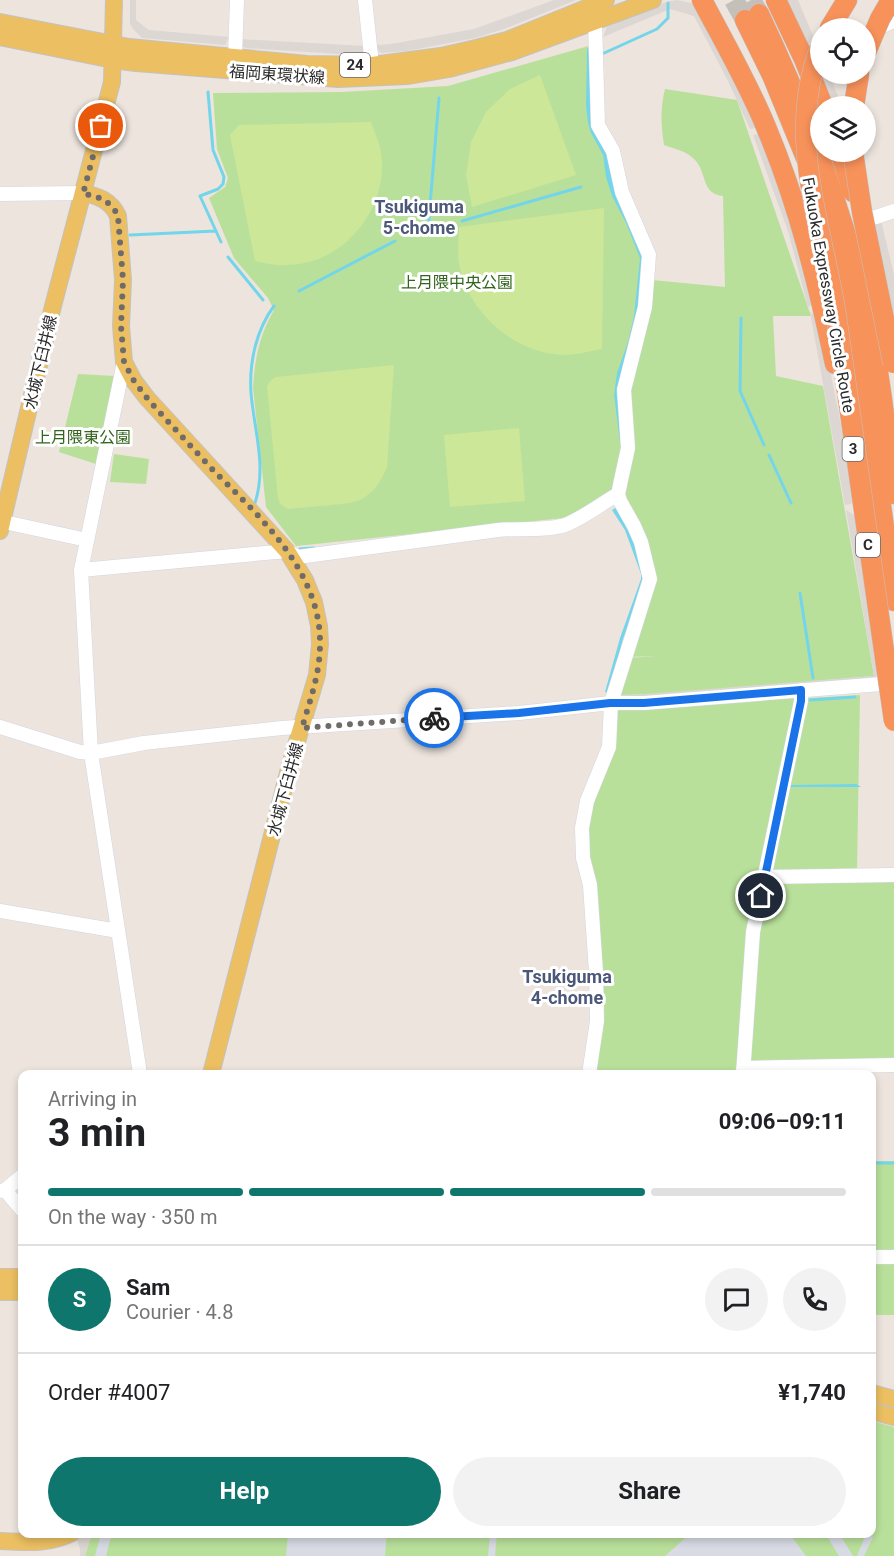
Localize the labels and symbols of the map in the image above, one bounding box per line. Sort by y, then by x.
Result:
road number: 24 [340,53,370,77]
street label: 福岡東環状線 [228,62,326,87]
pin [75,100,126,151]
street label: Fukuoka Expressway Circle Route [798,176,859,414]
district label: Tsukiguma 5-chome [374,196,464,238]
park label: 上月隈中央公園 [401,273,513,292]
street label: 水城下臼井線 [20,313,61,411]
park label: 上月隈東公園 [35,428,131,447]
road number: 3 [842,437,864,461]
road number: C [856,533,880,557]
courier [404,688,464,748]
street label: 水城下臼井線 [264,740,307,838]
pin [735,870,786,921]
district label: Tsukiguma 4-chome [522,966,612,1008]

